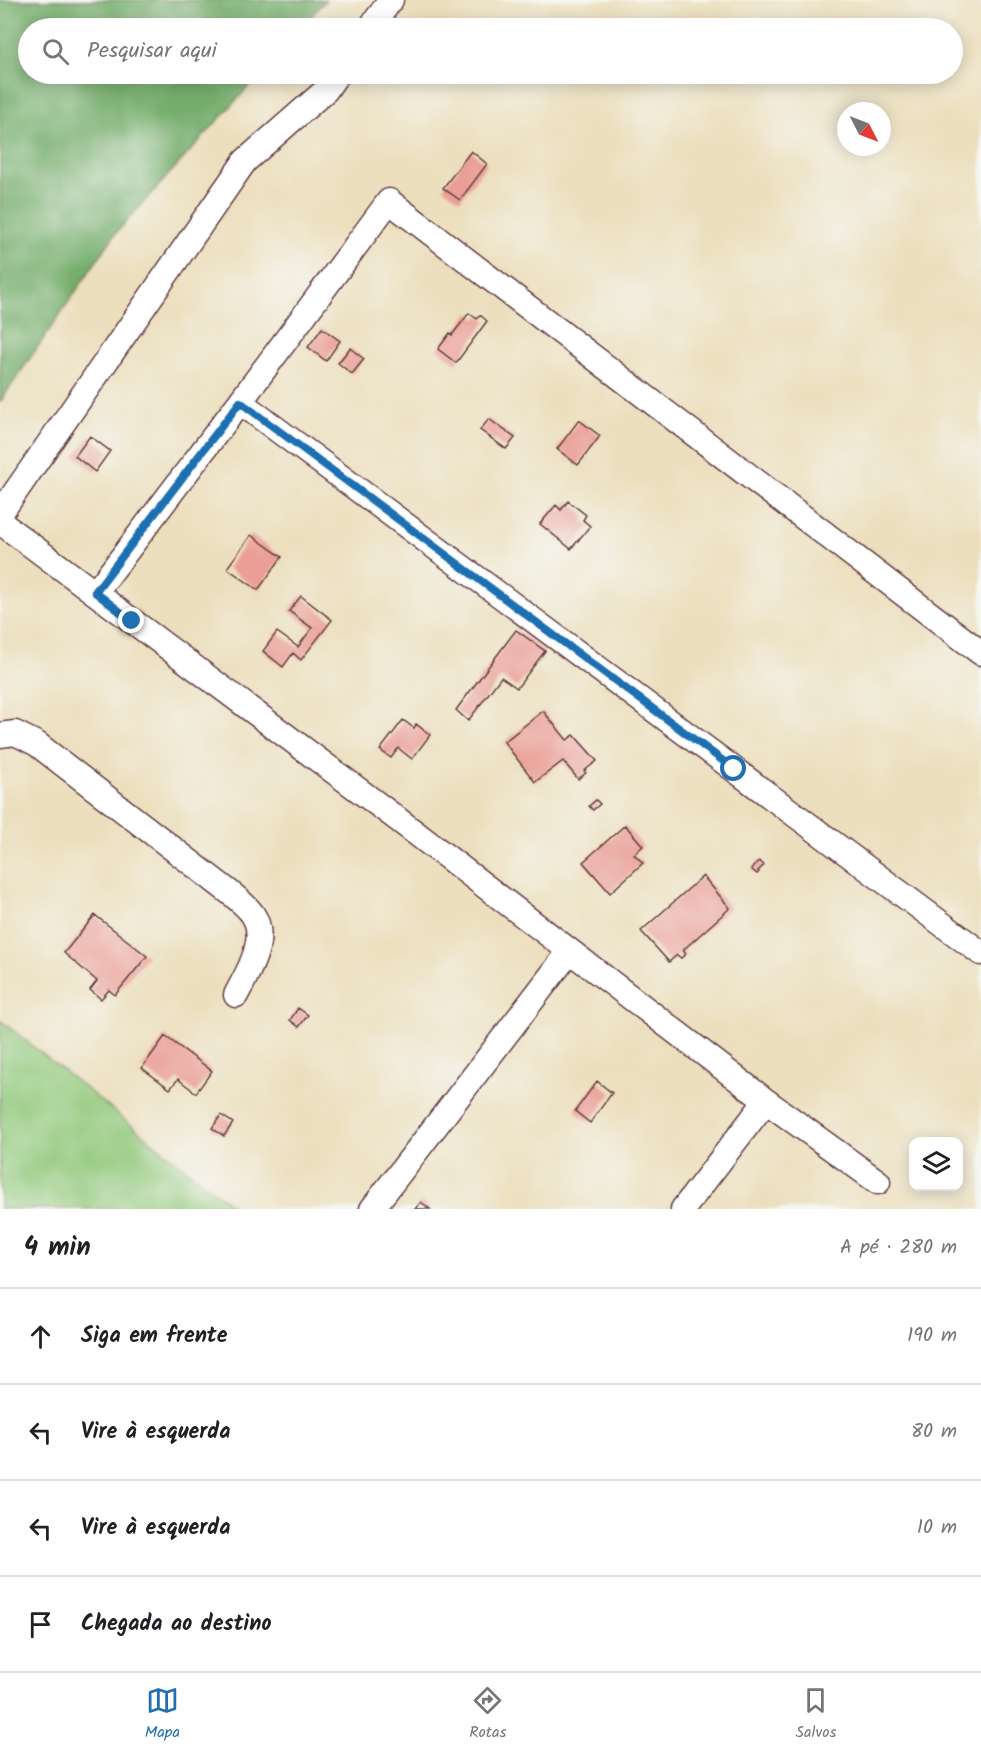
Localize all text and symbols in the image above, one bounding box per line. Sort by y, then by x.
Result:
search box [18,18,963,84]
text: Pesquisar aqui [87,34,217,69]
icon: search [39,35,72,68]
north arrow [837,102,891,156]
route end [118,607,144,633]
route start [720,755,746,781]
map controls [909,1137,963,1191]
button: layers [909,1137,963,1191]
text: 4 min [24,1227,91,1269]
text: A pé · 280 m [840,1232,957,1264]
text: Siga em frente [81,1319,227,1354]
icon: ahead [24,1320,57,1353]
text: 190 m [907,1320,957,1352]
text: Vire à esquerda [81,1415,230,1450]
icon: left [24,1416,57,1449]
text: 80 m [911,1416,957,1448]
text: Vire à esquerda [81,1511,230,1546]
icon: left [24,1512,57,1545]
text: 10 m [917,1512,957,1544]
text: Chegada ao destino [81,1607,272,1642]
icon: arrive [24,1608,57,1641]
tab: Mapa [145,1684,180,1745]
tab: Rotas [469,1684,506,1745]
tab: Salvos [796,1684,836,1745]

